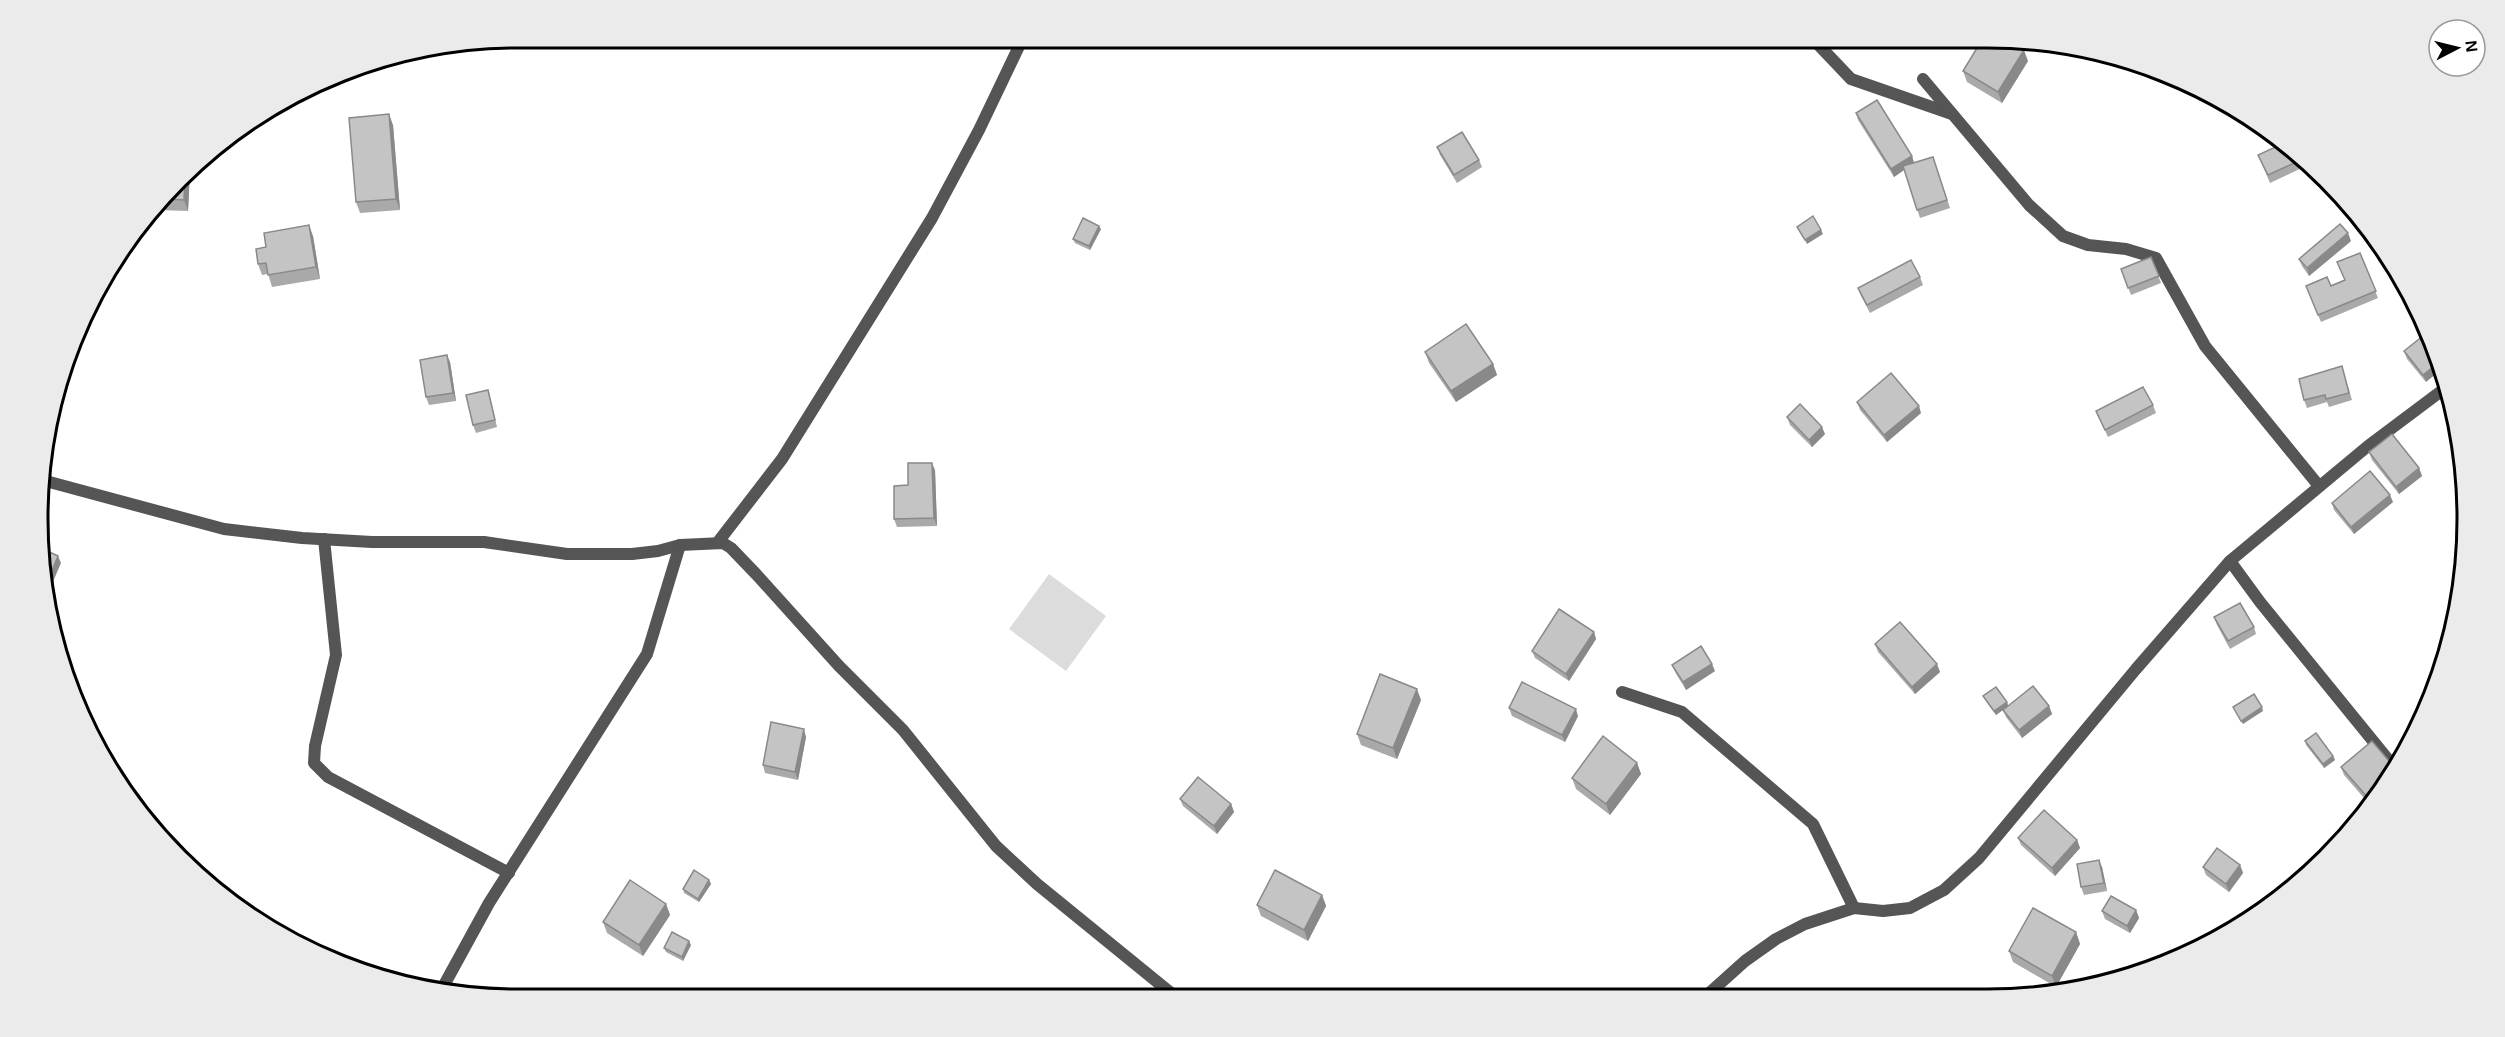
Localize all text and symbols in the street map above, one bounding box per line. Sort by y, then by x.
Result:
north arrow [2427,18,2487,78]
text: N [2462,39,2481,53]

